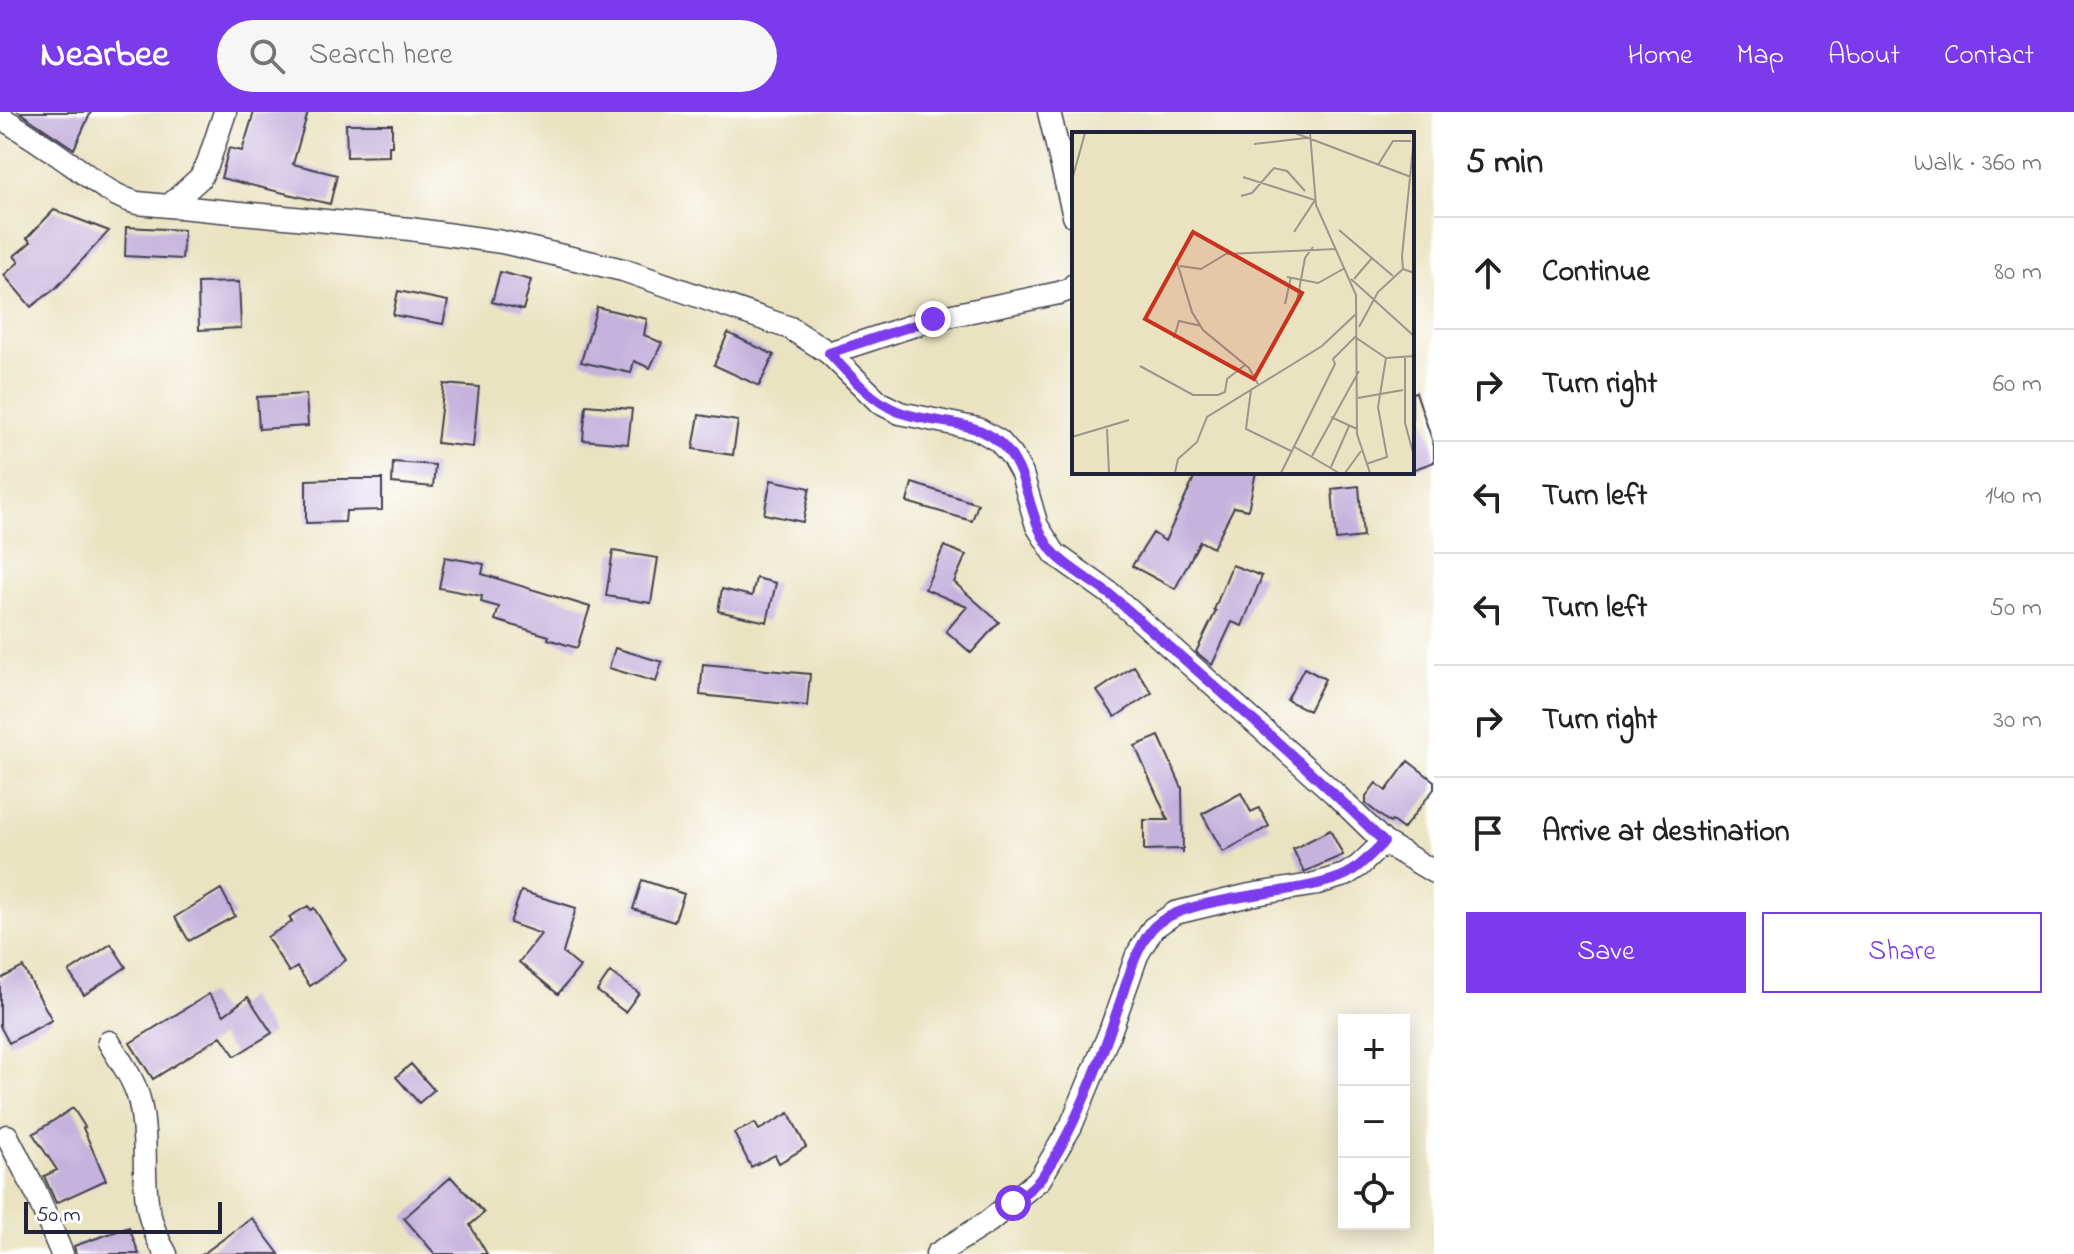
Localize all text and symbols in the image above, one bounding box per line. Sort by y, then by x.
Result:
search box [217,20,777,92]
text: Nearbee [40,28,169,84]
icon: search [245,34,289,78]
text: Search here [309,34,453,78]
text: Home [1627,36,1693,77]
text: Map [1737,36,1784,77]
text: About [1828,36,1900,77]
text: Contact [1944,36,2034,77]
inset map [1072,132,1414,474]
text: 5 min [1466,139,1543,189]
text: Walk · 360 m [1913,145,2042,183]
icon: ahead [1466,251,1510,295]
text: Continue [1542,251,1650,295]
text: 80 m [1994,254,2042,292]
route end [915,301,951,337]
icon: right [1466,363,1510,407]
text: Turn right [1542,363,1657,407]
text: 60 m [1993,366,2042,404]
icon: left [1466,475,1510,519]
text: Turn left [1542,475,1647,519]
text: 140 m [1985,478,2042,516]
icon: left [1466,587,1510,631]
text: Turn left [1542,587,1647,631]
text: 50 m [1989,590,2042,628]
icon: right [1466,699,1510,743]
text: Turn right [1542,699,1657,743]
text: 30 m [1993,702,2042,740]
icon: arrive [1466,811,1510,855]
text: Arrive at destination [1542,811,1790,855]
button: Save [1466,912,1746,993]
button: Share [1762,912,2042,993]
map controls [1338,1014,1410,1230]
button: + [1338,1014,1410,1086]
button: − [1338,1086,1410,1158]
button: locate [1338,1158,1410,1230]
route start [995,1185,1031,1221]
scale bar [24,1198,222,1234]
text: 50 m [36,1200,81,1232]

